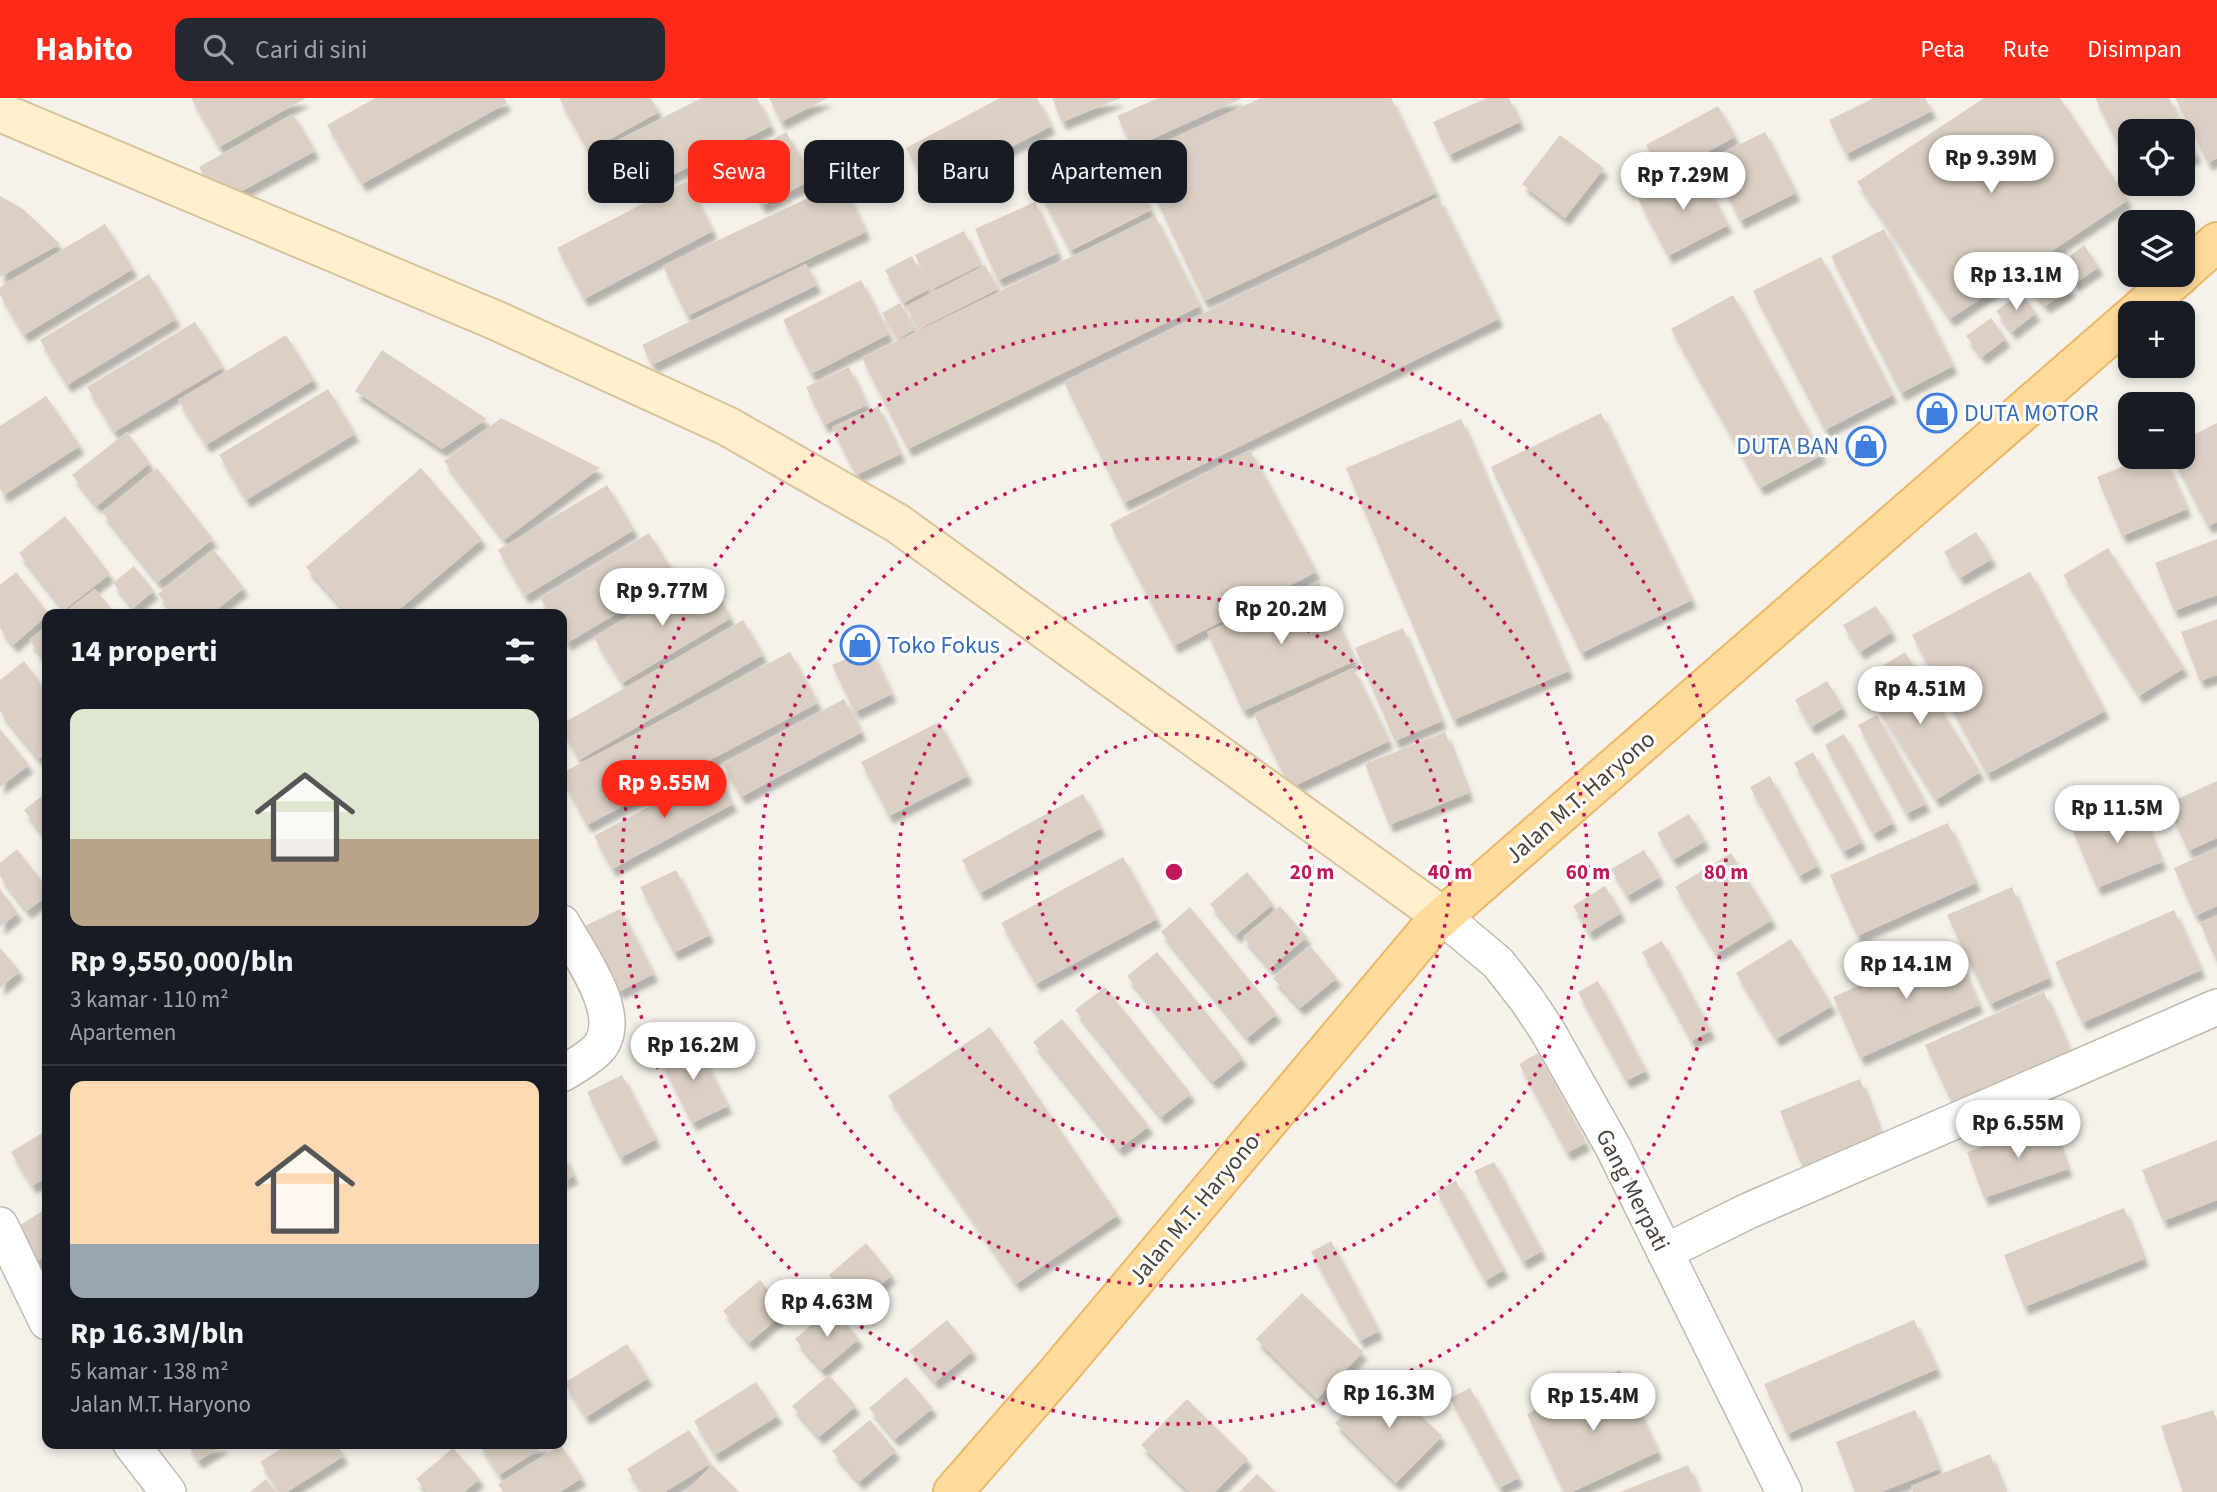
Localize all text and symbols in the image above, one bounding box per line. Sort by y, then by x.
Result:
search box [175,18,665,81]
text: Habito [35,26,133,73]
icon: search [199,30,237,68]
text: Cari di sini [255,31,368,68]
text: Peta [1920,32,1965,67]
text: Rute [2003,32,2049,67]
text: Disimpan [2087,32,2182,67]
map controls [2118,119,2195,469]
button: locate [2118,119,2195,196]
pin: Rp 9.39M [1919,136,2063,195]
chip: Beli [588,140,674,203]
chip: Sewa [688,140,790,203]
chip: Filter [804,140,904,203]
chip: Baru [918,140,1014,203]
chip: Apartemen [1028,140,1187,203]
text: Rp 9.39M [1945,141,2037,174]
pin: Rp 7.29M [1611,152,1755,212]
text: Rp 7.29M [1637,158,1729,191]
button: layers [2118,210,2195,287]
pin: Rp 13.1M [1944,252,2088,312]
text: Rp 13.1M [1970,258,2062,291]
button: + [2118,301,2195,378]
shop icon: DUTA MOTOR [1916,392,1958,434]
button: − [2118,392,2195,469]
place label: DUTA MOTOR [1964,396,2099,431]
shop icon: DUTA BAN [1845,425,1887,467]
place label: DUTA BAN [1736,429,1839,464]
pin: Rp 9.77M [590,568,734,628]
text: Rp 9.77M [616,574,708,607]
pin: Rp 20.2M [1209,587,1353,646]
text: Rp 20.2M [1235,592,1327,625]
shop icon: Toko Fokus [839,624,881,666]
place label: Toko Fokus [887,628,1000,663]
text: 14 properti [70,630,218,673]
icon: filters [501,632,539,670]
pin: Rp 4.51M [1848,666,1992,726]
text: Rp 4.51M [1874,672,1966,705]
street label: Jalan M.T. Haryono [1498,722,1663,873]
icon: home [242,754,368,880]
pin: Rp 9.55M [592,760,736,820]
text: Rp 9.55M [618,766,710,799]
pin: Rp 11.5M [2045,786,2189,845]
text: Rp 11.5M [2071,791,2163,824]
text: 20 m [1290,857,1334,887]
text: 40 m [1428,857,1472,887]
text: 60 m [1566,857,1610,887]
text: 80 m [1704,857,1748,887]
centre of rings [1162,860,1186,884]
text: Rp 9,550,000/bln [70,940,294,983]
pin: Rp 14.1M [1834,942,1978,1001]
text: Rp 14.1M [1860,947,1952,980]
text: 3 kamar · 110 m² [70,983,229,1016]
text: Apartemen [70,1016,176,1049]
pin: Rp 16.2M [621,1023,765,1082]
text: Rp 16.2M [647,1028,739,1061]
pin: Rp 6.55M [1946,1100,2090,1160]
text: Rp 6.55M [1972,1106,2064,1139]
street label: Gang Merpati [1587,1123,1678,1258]
icon: home [242,1126,368,1252]
street label: Jalan M.T. Haryono [1120,1126,1268,1293]
pin: Rp 4.63M [755,1280,899,1339]
text: Rp 4.63M [781,1285,873,1318]
text: Rp 16.3M/bln [70,1312,244,1355]
text: 5 kamar · 138 m² [70,1355,229,1388]
pin: Rp 16.3M [1317,1370,1461,1430]
pin: Rp 15.4M [1521,1374,1665,1433]
text: Rp 16.3M [1343,1376,1435,1409]
text: Rp 15.4M [1547,1379,1639,1412]
text: Jalan M.T. Haryono [70,1388,251,1421]

